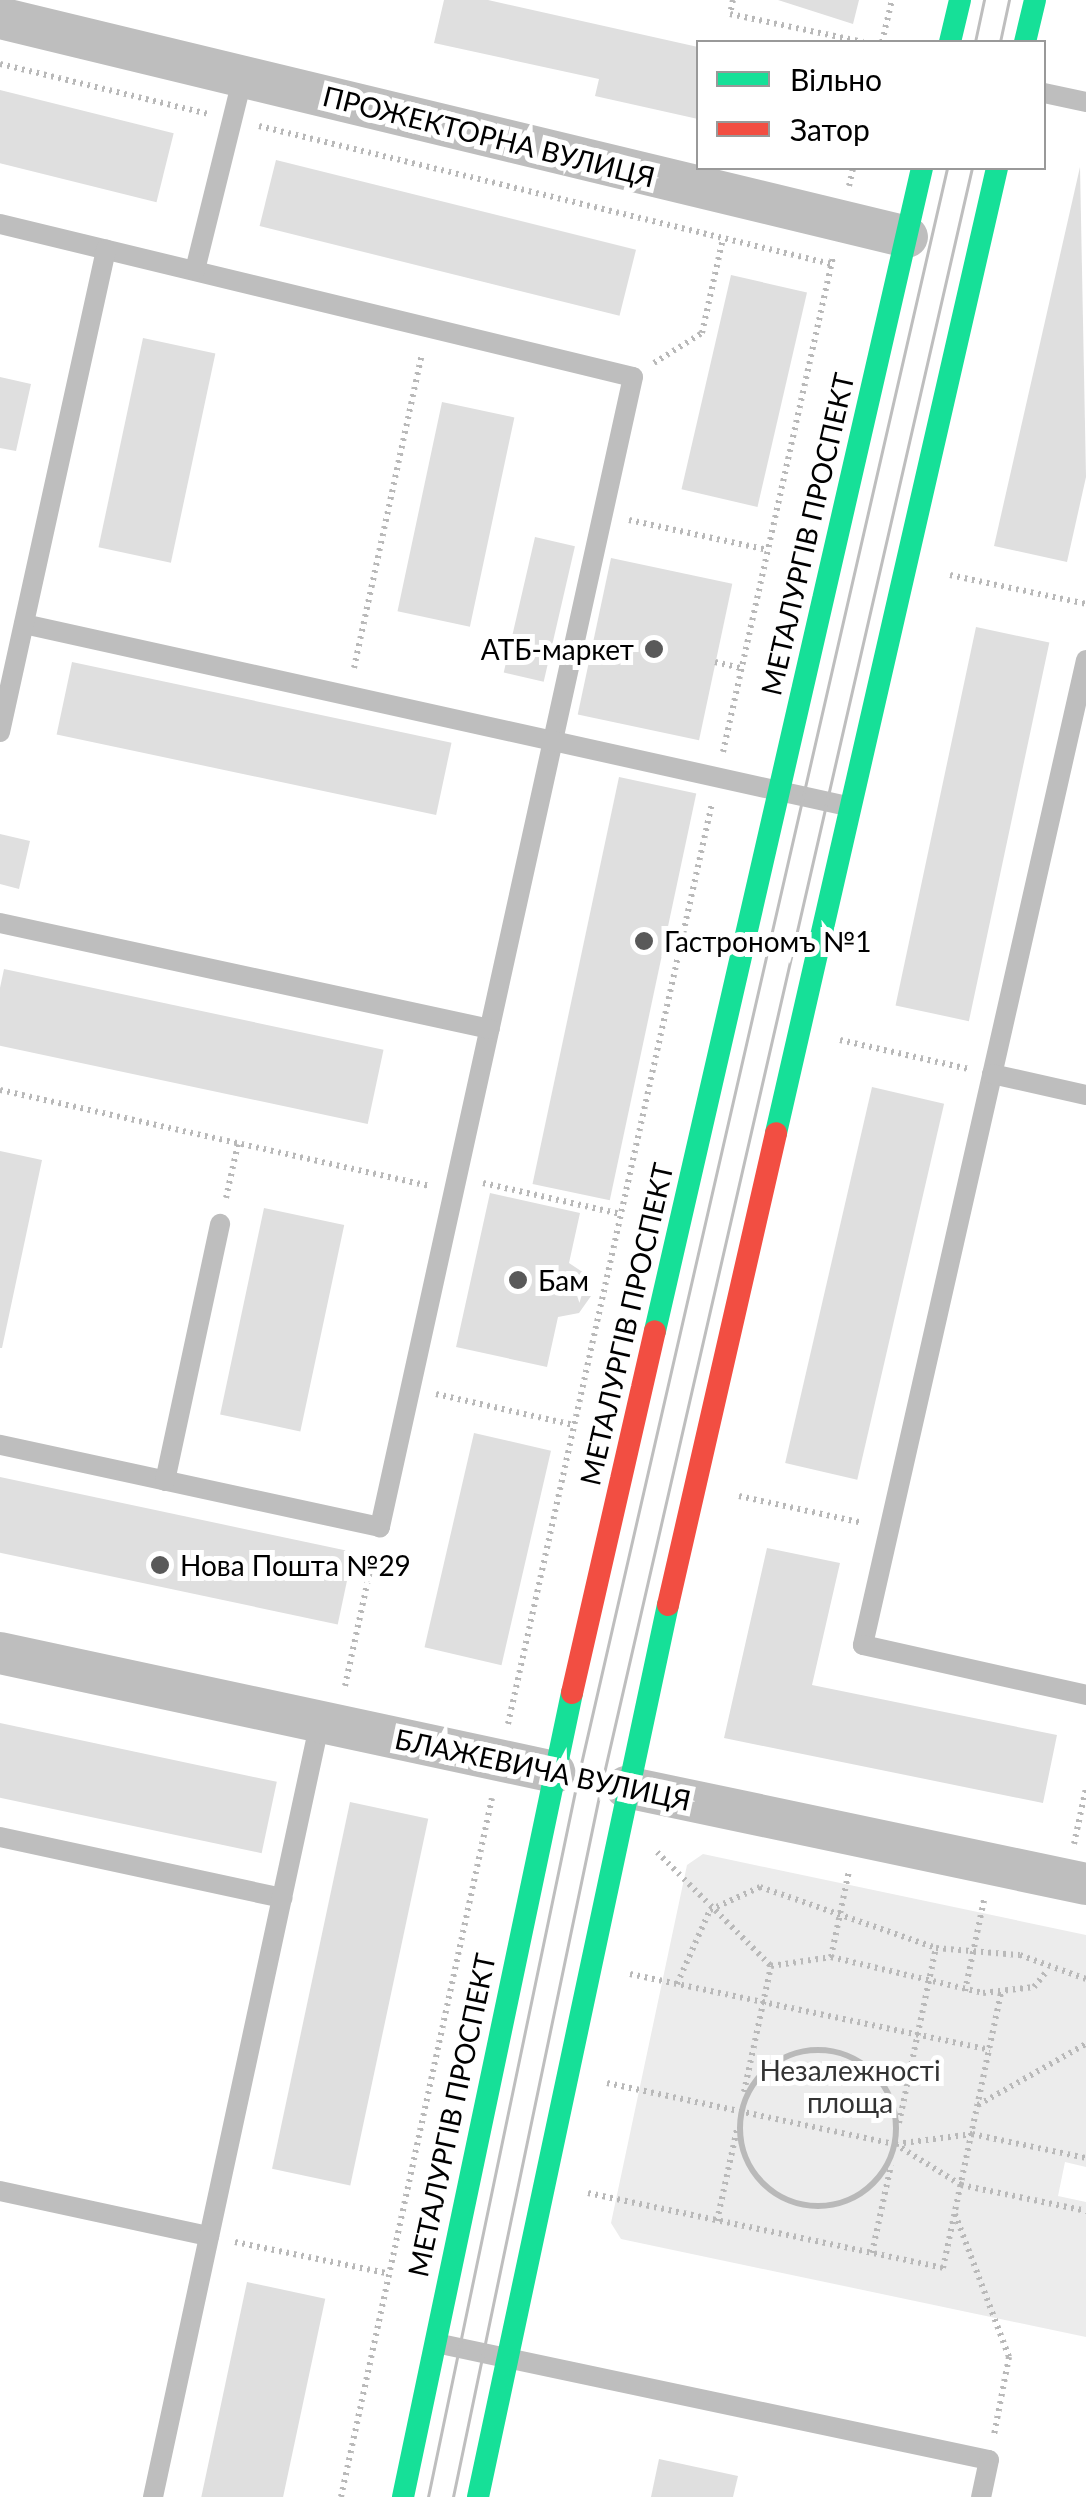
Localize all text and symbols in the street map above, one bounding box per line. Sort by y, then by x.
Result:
legend [696,40,1046,170]
text: Вільно [790,61,882,97]
street label: ПРОЖЕКТОРНА ВУЛИЦЯ [320,78,658,194]
text: Затор [790,111,870,147]
street label: МЕТАЛУРГІВ ПРОСПЕКТ [754,370,860,698]
place label: АТБ-маркет [481,632,634,666]
marker: АТБ-маркет [643,638,665,660]
place label: Гастрономъ №1 [664,924,871,958]
marker: Гастрономъ №1 [633,930,655,952]
street label: МЕТАЛУРГІВ ПРОСПЕКТ [573,1160,679,1488]
place label: Бам [538,1263,589,1297]
marker: Бам [507,1269,529,1291]
place label: Нова Пошта №29 [180,1548,411,1582]
marker: Нова Пошта №29 [149,1554,171,1576]
street label: БЛАЖЕВИЧА ВУЛИЦЯ [392,1721,694,1817]
street label: МЕТАЛУРГІВ ПРОСПЕКТ [400,1950,502,2280]
park label: Незалежності площа [759,2053,941,2119]

